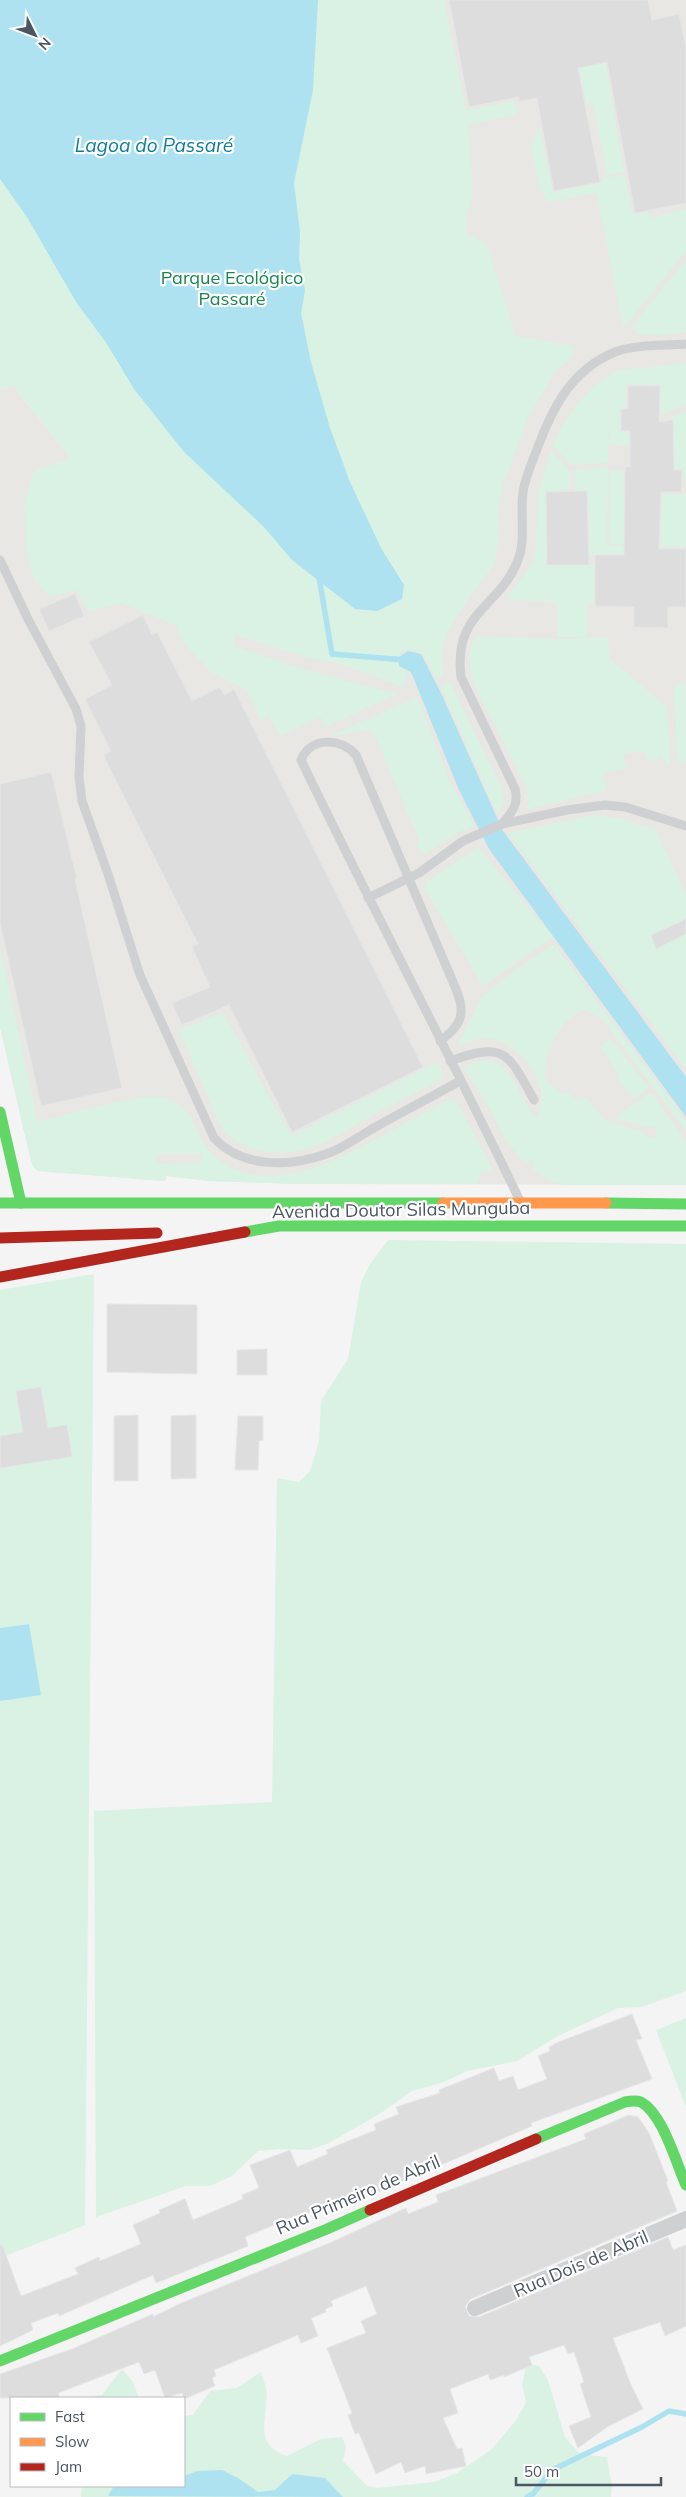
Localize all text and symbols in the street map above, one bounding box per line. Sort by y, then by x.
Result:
north arrow [10,10,60,60]
text: N [34,34,55,54]
water label: Lagoa do Passaré [75,133,233,157]
park label: Parque Ecológico Passaré [161,266,303,310]
street label: Avenida Doutor Silas Munguba [272,1196,530,1223]
street label: Rua Primeiro de Abril [272,2149,443,2240]
street label: Rua Dois de Abril [510,2225,652,2302]
legend [10,2397,185,2487]
text: Fast [55,2407,85,2426]
text: Slow [55,2432,89,2451]
scale bar [516,2454,661,2486]
text: Jam [55,2457,82,2476]
text: 50 m [524,2462,559,2481]

